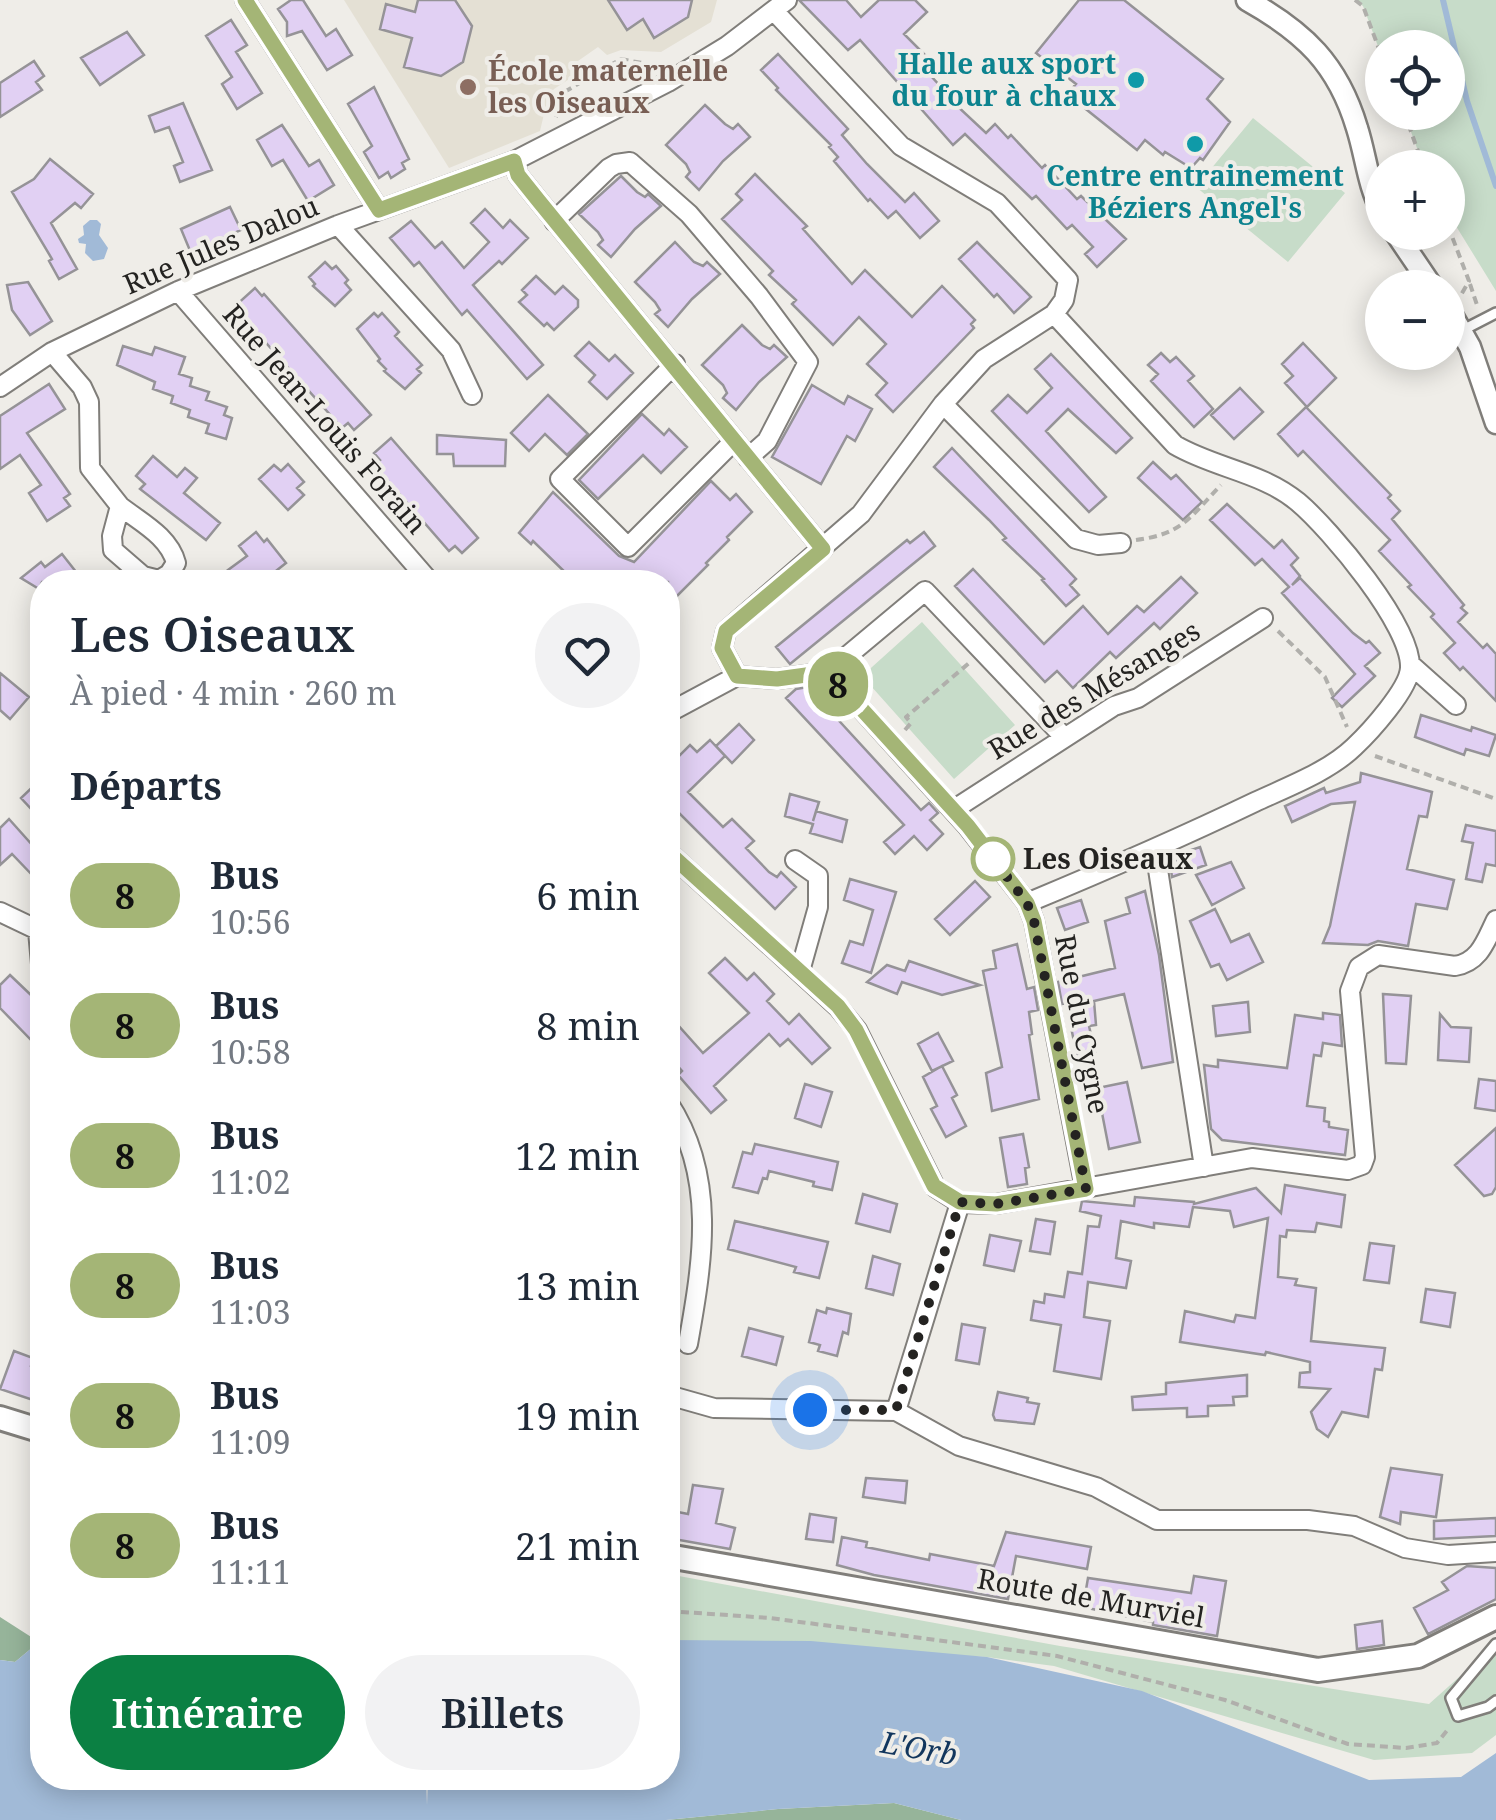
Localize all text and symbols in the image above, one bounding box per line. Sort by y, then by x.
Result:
map controls [1365,30,1465,370]
button: locate [1365,30,1465,130]
place label: Halle aux sport du four à chaux [892,44,1116,114]
place label: École maternelle les Oiseaux [488,51,728,121]
marker: Halle aux sport du four à chaux [1125,69,1147,91]
marker: École maternelle les Oiseaux [457,76,479,98]
marker: Centre entrainement Béziers Angel's [1184,133,1206,155]
button: + [1365,150,1465,250]
place label: Centre entrainement Béziers Angel's [1046,156,1344,226]
street label: Rue Jules Dalou [117,186,324,302]
button: − [1365,270,1465,370]
street label: Rue Jean-Louis Forain [215,295,436,541]
text: Les Oiseaux [70,601,355,666]
button: heart [535,603,640,708]
street label: Rue des Mésanges [980,611,1206,767]
line badge: 8 [806,652,870,716]
text: 8 [828,661,848,708]
text: À pied · 4 min · 260 m [70,671,396,714]
text: Départs [70,759,222,811]
marker: Les Oiseaux [972,838,1014,880]
place label: Les Oiseaux [1023,839,1193,877]
text: Bus [210,848,279,900]
text: 6 min [536,869,640,921]
text: 8 [115,872,135,919]
text: 10:56 [210,900,291,943]
street label: Rue du Cygne [1047,931,1119,1117]
text: Bus [210,978,279,1030]
text: 8 min [536,999,640,1051]
text: 8 [115,1002,135,1049]
text: 10:58 [210,1030,291,1073]
text: Bus [210,1108,279,1160]
text: 12 min [515,1129,640,1181]
text: 8 [115,1132,135,1179]
text: 11:02 [210,1160,291,1203]
text: Bus [210,1238,279,1290]
text: 13 min [515,1259,640,1311]
text: 8 [115,1262,135,1309]
text: 11:03 [210,1290,291,1333]
text: Bus [210,1368,279,1420]
your location [785,1385,835,1435]
text: 19 min [515,1389,640,1441]
text: 8 [115,1392,135,1439]
text: 11:09 [210,1420,291,1463]
text: Bus [210,1498,279,1550]
text: 21 min [515,1519,640,1571]
text: 8 [115,1522,135,1569]
text: 11:11 [210,1550,291,1593]
street label: Route de Murviel [975,1558,1208,1636]
button: Itinéraire [70,1655,345,1770]
button: Billets [365,1655,640,1770]
water label: L'Orb [877,1721,961,1774]

